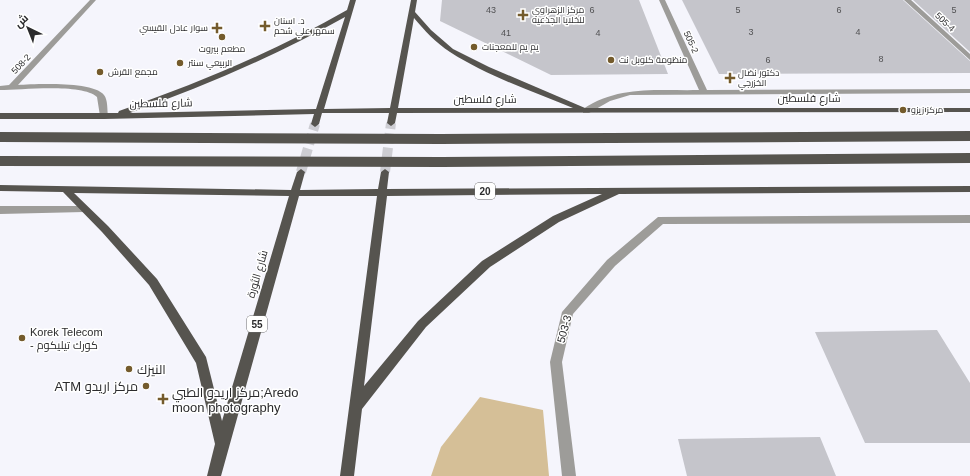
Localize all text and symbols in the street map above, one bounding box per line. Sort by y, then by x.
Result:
house number: 43 [486,5,496,15]
place label: مركز الزهراوي للخلايا الجذعيه [532,5,585,25]
house number: 6 [589,5,595,15]
house number: 5 [735,5,741,15]
house number: 6 [836,5,842,15]
house number: 5 [951,5,957,15]
north arrow [8,8,48,48]
marker: مركز الزهراوي للخلايا الجذعيه [517,9,529,21]
street label: 505-4 [933,10,957,34]
text: ش [12,11,31,31]
place label: د. اسنان سمهر علي شحم [274,16,335,38]
marker: د. اسنان سمهر علي شحم [259,20,271,32]
marker: سوار عادل القيسي [211,22,223,34]
place label: سوار عادل القيسي [139,23,208,35]
house number: 3 [748,27,754,37]
house number: 4 [855,27,861,37]
house number: 41 [501,28,511,38]
house number: 4 [595,28,601,38]
street label: 505-2 [682,29,700,55]
marker: مطعم بيروت [217,32,227,42]
marker: يم يم للمعجنات [469,42,479,52]
place label: يم يم للمعجنات [482,42,539,53]
place label: مطعم بيروت [199,44,245,55]
street label: 508-2 [9,52,33,76]
house number: 8 [878,54,884,64]
marker: منظومة كلوبل نت [606,55,616,65]
place label: منظومة كلوبل نت [619,55,688,65]
house number: 6 [765,55,771,65]
marker: الربيعي سنتر [175,58,185,68]
place label: الربيعي سنتر [187,58,232,70]
marker: مجمع القرش [95,67,105,77]
place label: مجمع القرش [108,67,158,78]
place label: دكتور نضال الخزرجي [738,68,779,90]
marker: دكتور نضال الخزرجي [725,73,735,83]
street label: شارع فلسطين [777,92,841,106]
street label: شارع فلسطين [453,93,517,107]
street label: شارع فلسطين [129,96,193,112]
marker: مركز زيزو [898,105,908,115]
place label: مركز زيزو [911,105,944,115]
road number: 20 [475,183,495,199]
street label: شارع الثورة [244,249,271,300]
street label: 503-3 [555,314,573,344]
road number: 55 [247,316,267,332]
place label: Korek Telecom - كورك تيليكوم [30,326,103,353]
marker: Korek Telecom - كورك تيليكوم [17,333,27,343]
place label: النيزك [137,362,166,377]
marker: النيزك [124,364,134,374]
place label: ATM مركز اريدو [55,379,138,394]
marker: ATM مركز اريدو [141,381,151,391]
place label: مركز اريدو الطبي;Aredo moon photography [172,385,299,415]
marker: مركز اريدو الطبي;Aredo moon photography [157,393,169,405]

